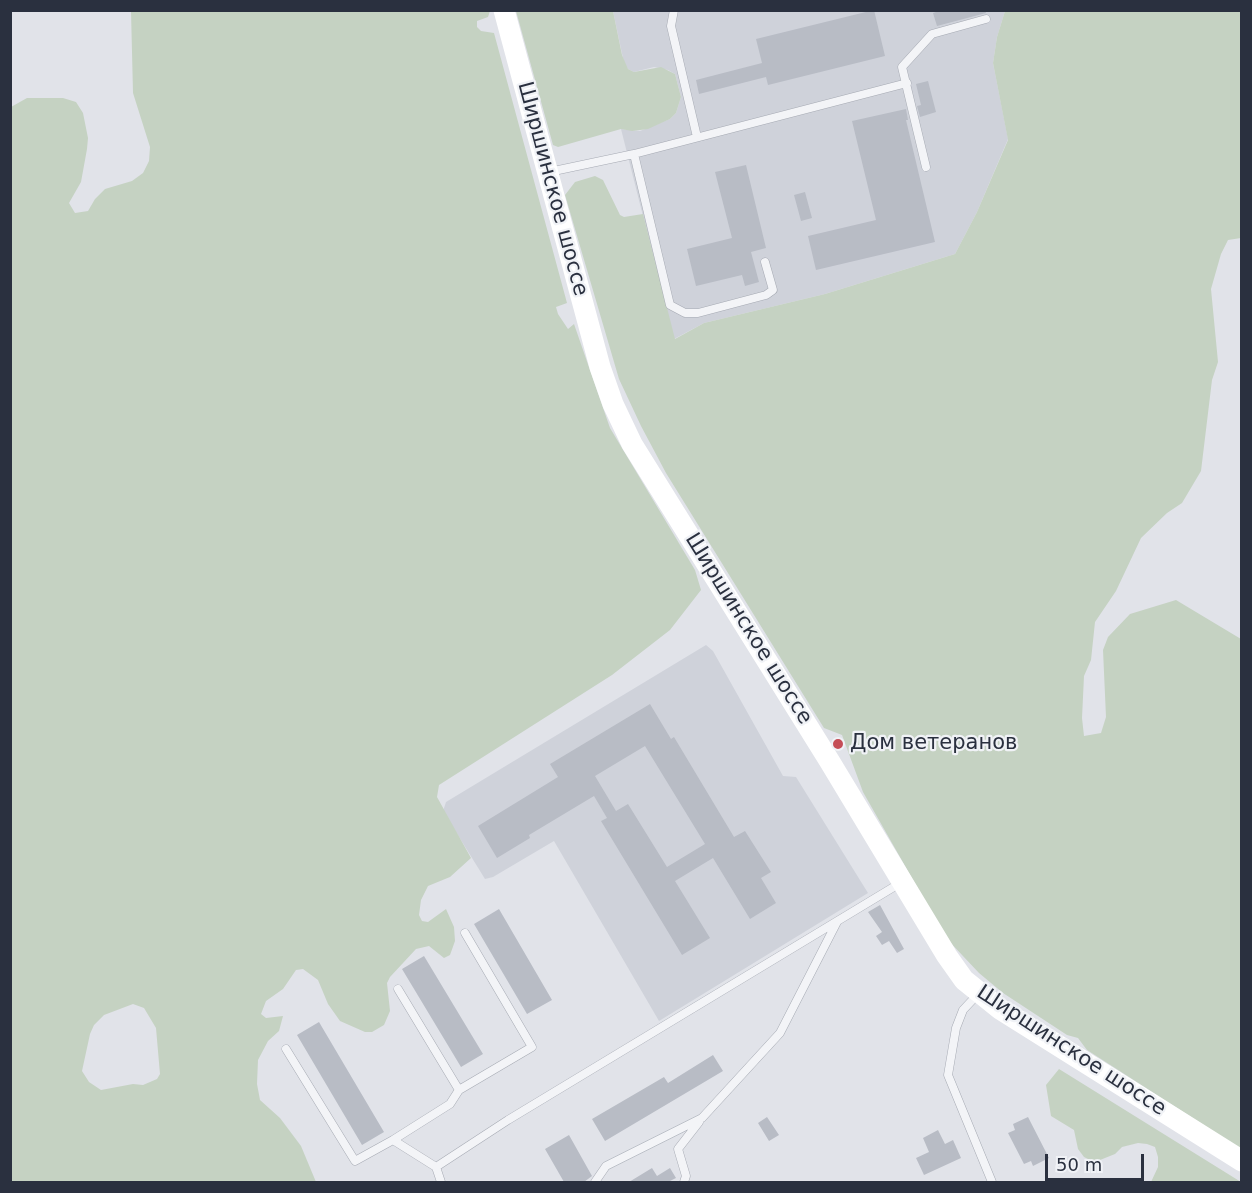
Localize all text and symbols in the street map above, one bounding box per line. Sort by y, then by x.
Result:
street label: Ширшинское шоссе [511,79,593,299]
street label: Ширшинское шоссе [679,529,817,729]
place label: Дом ветеранов [850,731,1017,757]
marker: Дом ветеранов [831,737,845,751]
street label: Ширшинское шоссе [972,980,1170,1122]
scale bar [1048,1142,1147,1180]
text: 50 m [1056,1154,1102,1175]

